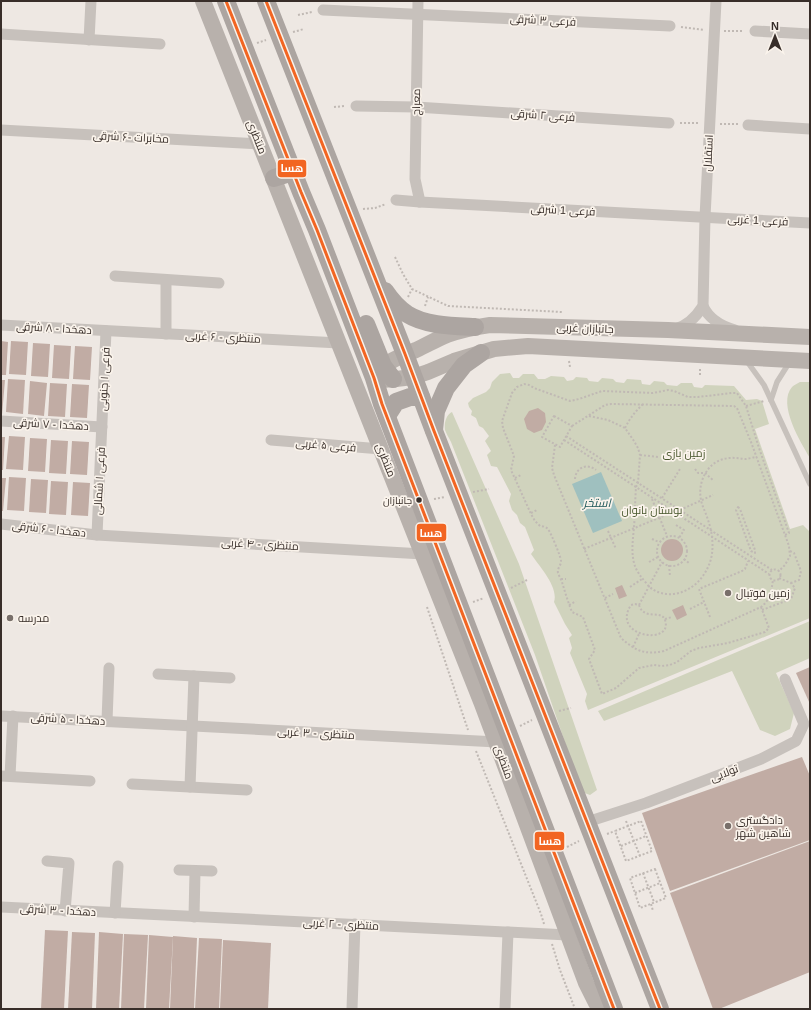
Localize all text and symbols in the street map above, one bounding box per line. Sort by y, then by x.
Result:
street label: فرعی ۳ شرقی [510,12,576,29]
north arrow [755,16,795,56]
text: N [771,20,779,32]
street label: معراج [410,89,424,115]
street label: فرعی ۲ شرقی [510,107,576,124]
street label: منتظری [244,119,269,156]
street label: مخابرات -۶ شرقی [93,129,169,146]
street label: استقلال [701,134,716,172]
line badge: هسا [277,159,307,178]
text: هسا [281,162,304,174]
street label: فرعی 1 شرقی [530,202,596,219]
street label: فرعی 1 غربی [727,212,789,229]
street label: دهخدا - ۸ شرقی [16,320,92,337]
street label: جانبازان غربی [556,321,614,336]
street label: منتظری - ۶ غربی [185,329,261,346]
street label: فرعی ۱ جنوبی [96,347,113,411]
street label: دهخدا - ۷ شرقی [13,416,89,433]
street label: فرعی ۵ غربی [295,436,357,455]
street label: منتظری [373,442,398,479]
street label: فرعی ۱ شمالی [91,447,108,515]
park label: زمین بازی [663,447,706,460]
place label: جانبازان [383,495,412,507]
marker: جانبازان [414,495,424,505]
water label: استخر [581,496,613,510]
park label: بوستان بانوان [621,504,683,517]
street label: دهخدا - ۶ شرقی [11,519,86,540]
line badge: هسا [416,523,447,542]
text: هسا [420,527,443,539]
street label: منتظری - ۴ غربی [221,536,299,553]
place label: زمین فوتبال [736,587,790,600]
marker: زمین فوتبال [723,588,733,598]
place label: مدرسه [18,612,49,625]
marker: مدرسه [5,613,15,623]
street label: دهخدا - ۵ شرقی [30,711,106,728]
street label: منتظری - ۳ غربی [277,725,355,742]
street label: منتظری [491,744,516,781]
street label: تولایی [708,762,740,785]
place label: دادگستری شاهین شهر [735,814,791,840]
marker: دادگستری شاهین شهر [723,821,733,831]
line badge: هسا [534,831,565,851]
text: هسا [539,835,562,847]
street label: دهخدا - ۳ شرقی [20,902,96,919]
street label: منتظری - ۲ غربی [303,916,379,933]

